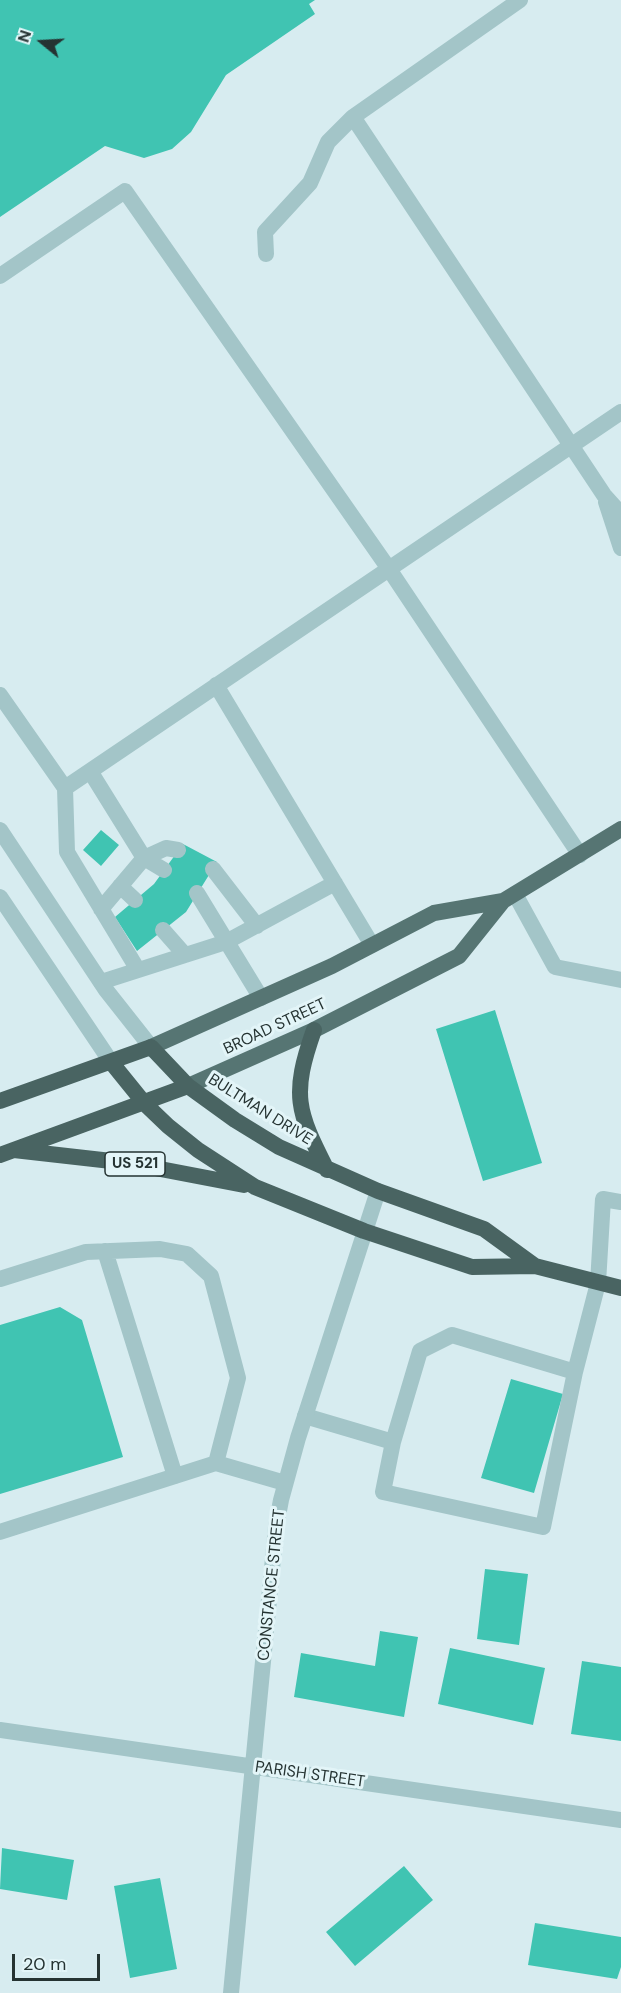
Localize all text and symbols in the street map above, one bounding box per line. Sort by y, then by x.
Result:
north arrow [12,12,72,72]
text: N [13,27,36,45]
street label: BROAD STREET [221,995,329,1059]
street label: BULTMAN DRIVE [204,1070,316,1150]
road number: US 521 [105,1152,165,1176]
street label: CONSTANCE STREET [254,1508,290,1662]
street label: PARISH STREET [254,1758,366,1792]
scale bar [15,1942,104,1980]
text: 20 m [23,1952,66,1976]

